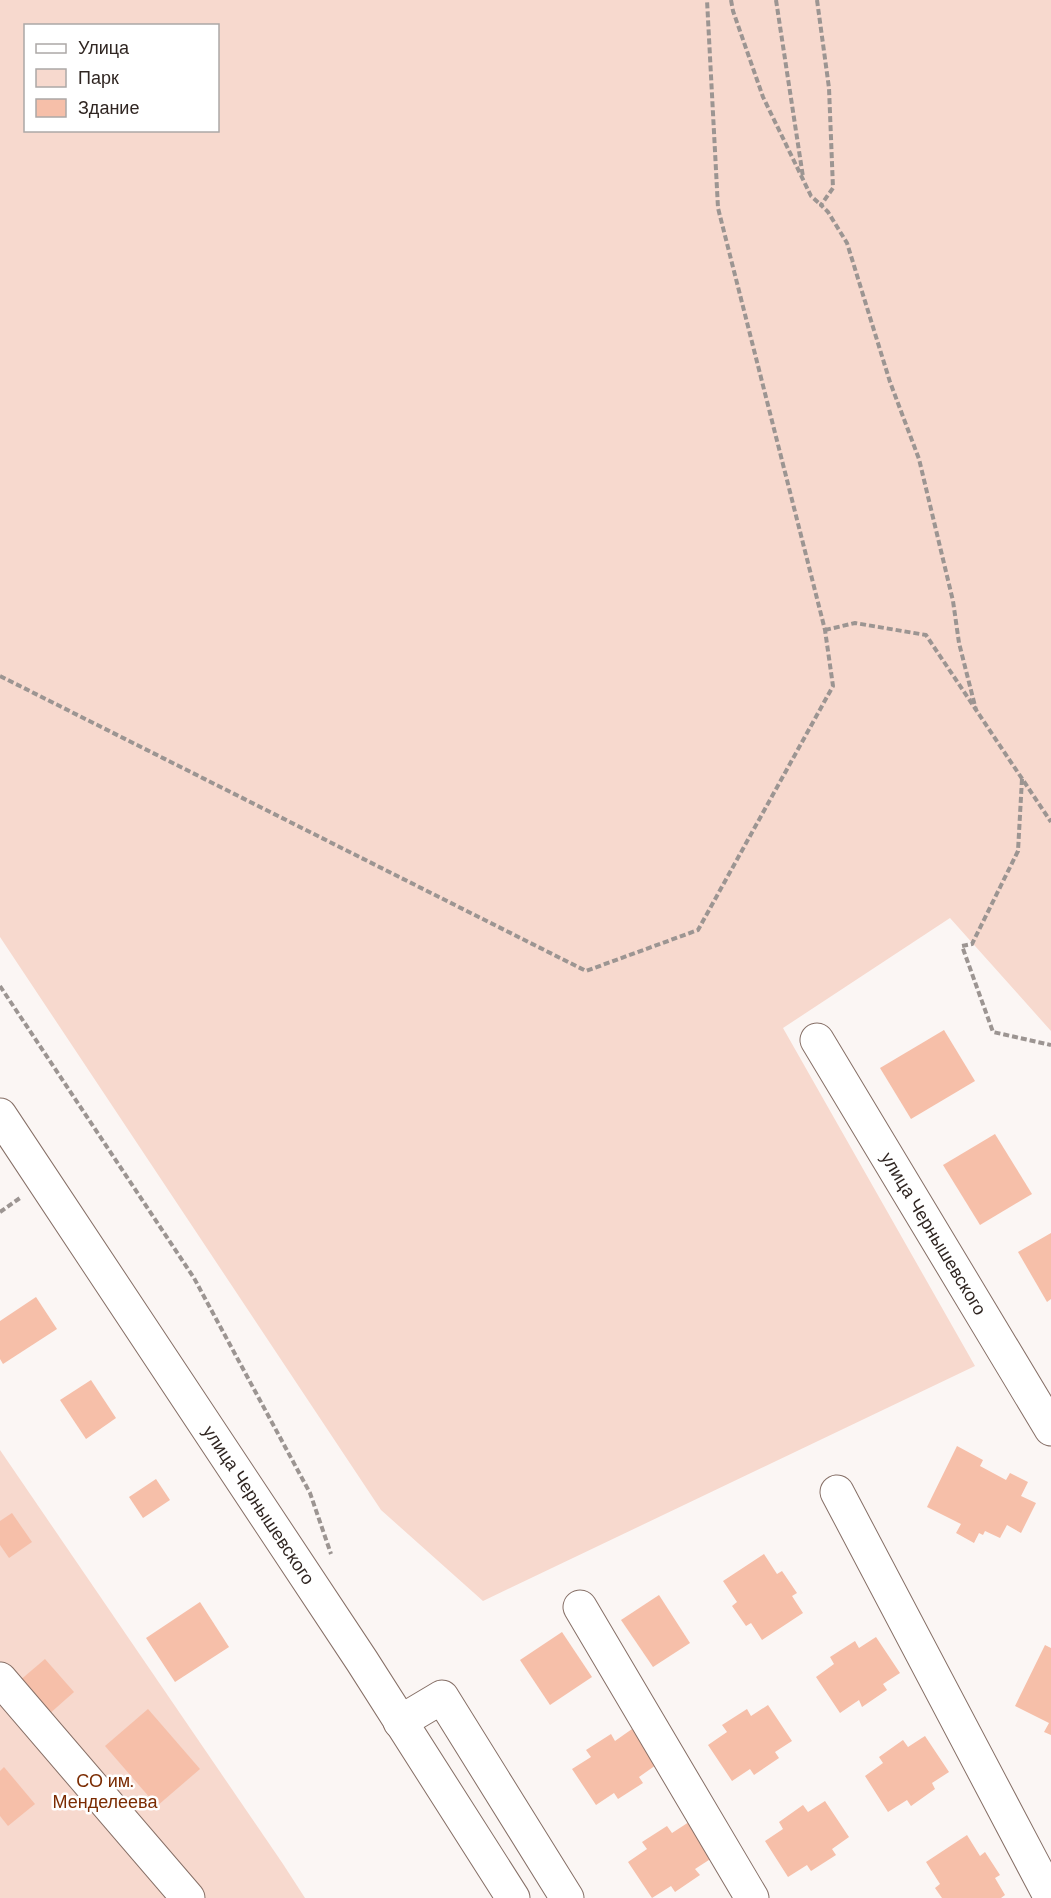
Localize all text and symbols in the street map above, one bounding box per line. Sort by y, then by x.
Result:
legend [24,24,219,132]
text: Улица [78,36,130,60]
text: Парк [78,66,119,90]
text: Здание [78,96,139,120]
street label: улица Чернышевского [875,1148,992,1320]
street label: улица Чернышевского [197,1421,320,1589]
park label: СО им. Менделеева [53,1769,158,1814]

